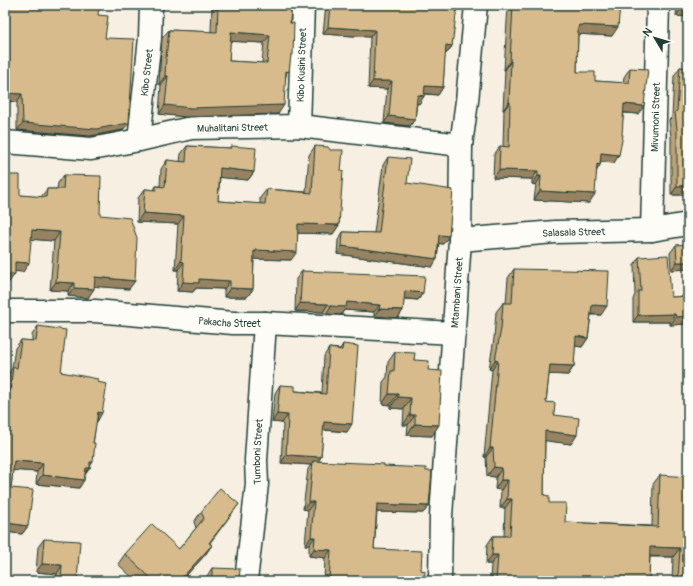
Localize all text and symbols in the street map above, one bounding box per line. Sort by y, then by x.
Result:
north arrow [635,18,675,58]
text: N [640,25,655,39]
street label: Kibo Kusini Street [295,27,309,102]
street label: Kibo Street [139,47,156,97]
street label: Mivumoni Street [649,81,663,152]
street label: Muhalitani Street [197,122,269,135]
street label: Salasala Street [542,226,606,240]
street label: Mtambani Street [449,256,466,328]
street label: Pakacha Street [198,315,262,330]
street label: Tumboni Street [251,418,266,485]

